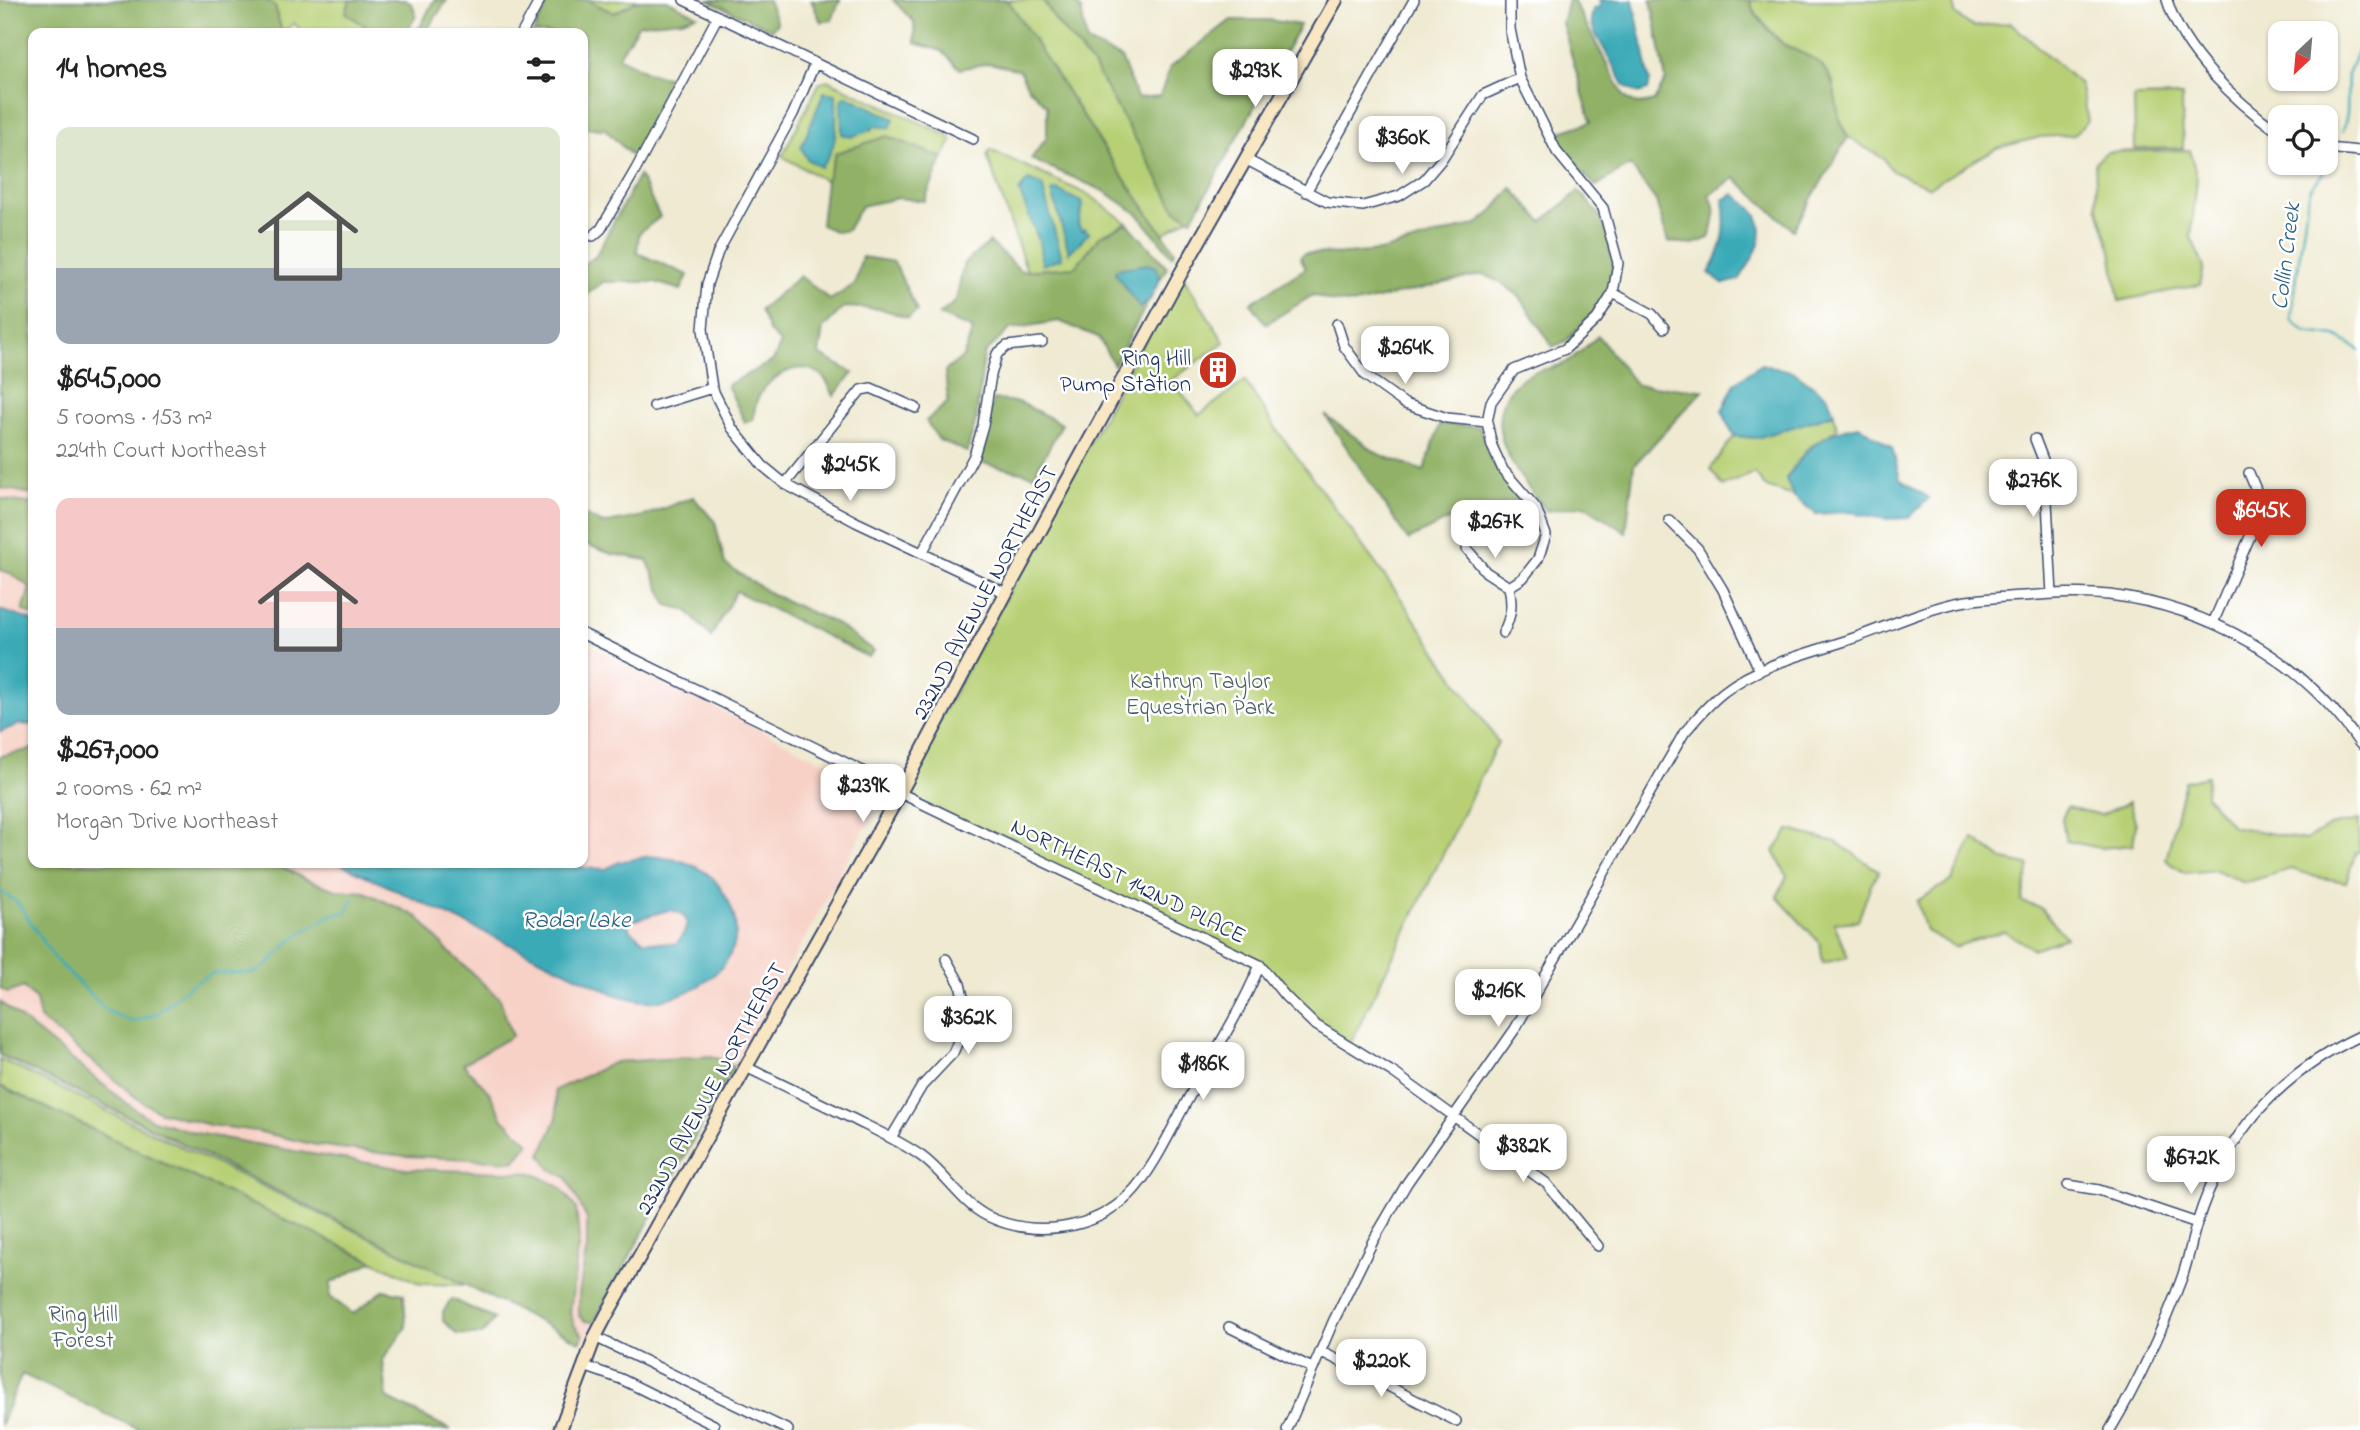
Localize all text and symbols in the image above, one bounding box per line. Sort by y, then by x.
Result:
north arrow [2268,21,2338,91]
map controls [2268,21,2338,175]
text: 14 homes [56,48,167,92]
pin: $293K [1206,50,1304,109]
icon: filters [522,51,560,89]
text: $293K [1229,55,1281,88]
button: locate [2268,105,2338,175]
pin: $360K [1353,116,1451,176]
text: $360K [1375,122,1429,155]
icon: home [245,173,371,299]
water label: Collin Creek [2264,199,2312,312]
pin: $264K [1356,326,1454,386]
text: $264K [1377,332,1433,365]
place label: Ring Hill Pump Station [1060,343,1191,402]
building icon: Ring Hill Pump Station [1197,349,1239,391]
text: $645,000 [56,358,161,402]
text: 5 rooms · 153 m² [56,402,212,435]
text: 224th Court Northeast [56,435,266,468]
pin: $245K [801,444,899,503]
text: $245K [820,449,880,482]
street label: 232ND AVENUE NORTHEAST [905,460,1067,726]
pin: $276K [1984,460,2082,519]
text: $276K [2005,465,2061,498]
pin: $645K [2212,490,2310,549]
text: $645K [2232,495,2290,528]
pin: $267K [1446,500,1544,560]
text: $267K [1467,506,1523,539]
icon: home [245,544,371,670]
park label: Kathryn Taylor Equestrian Park [1126,666,1275,725]
text: $267,000 [56,729,159,773]
pin: $239K [814,764,912,824]
text: $239K [837,770,889,803]
text: 2 rooms · 62 m² [56,773,202,806]
text: Morgan Drive Northeast [56,806,278,839]
street label: NORTHEAST 142ND PLACE [1005,811,1251,954]
water label: Radar Lake [521,904,632,939]
street label: 232ND AVENUE NORTHEAST [629,957,795,1221]
pin: $216K [1449,970,1547,1029]
text: $216K [1471,975,1525,1008]
pin: $362K [919,996,1017,1056]
text: $362K [940,1002,996,1035]
pin: $186K [1154,1042,1252,1102]
text: $186K [1177,1048,1229,1081]
pin: $382K [1474,1124,1572,1184]
text: $382K [1496,1130,1550,1163]
pin: $672K [2142,1136,2240,1196]
text: $672K [2163,1142,2219,1175]
park label: Ring Hill Forest [48,1299,118,1358]
pin: $220K [1332,1340,1430,1399]
text: $220K [1352,1345,1410,1378]

